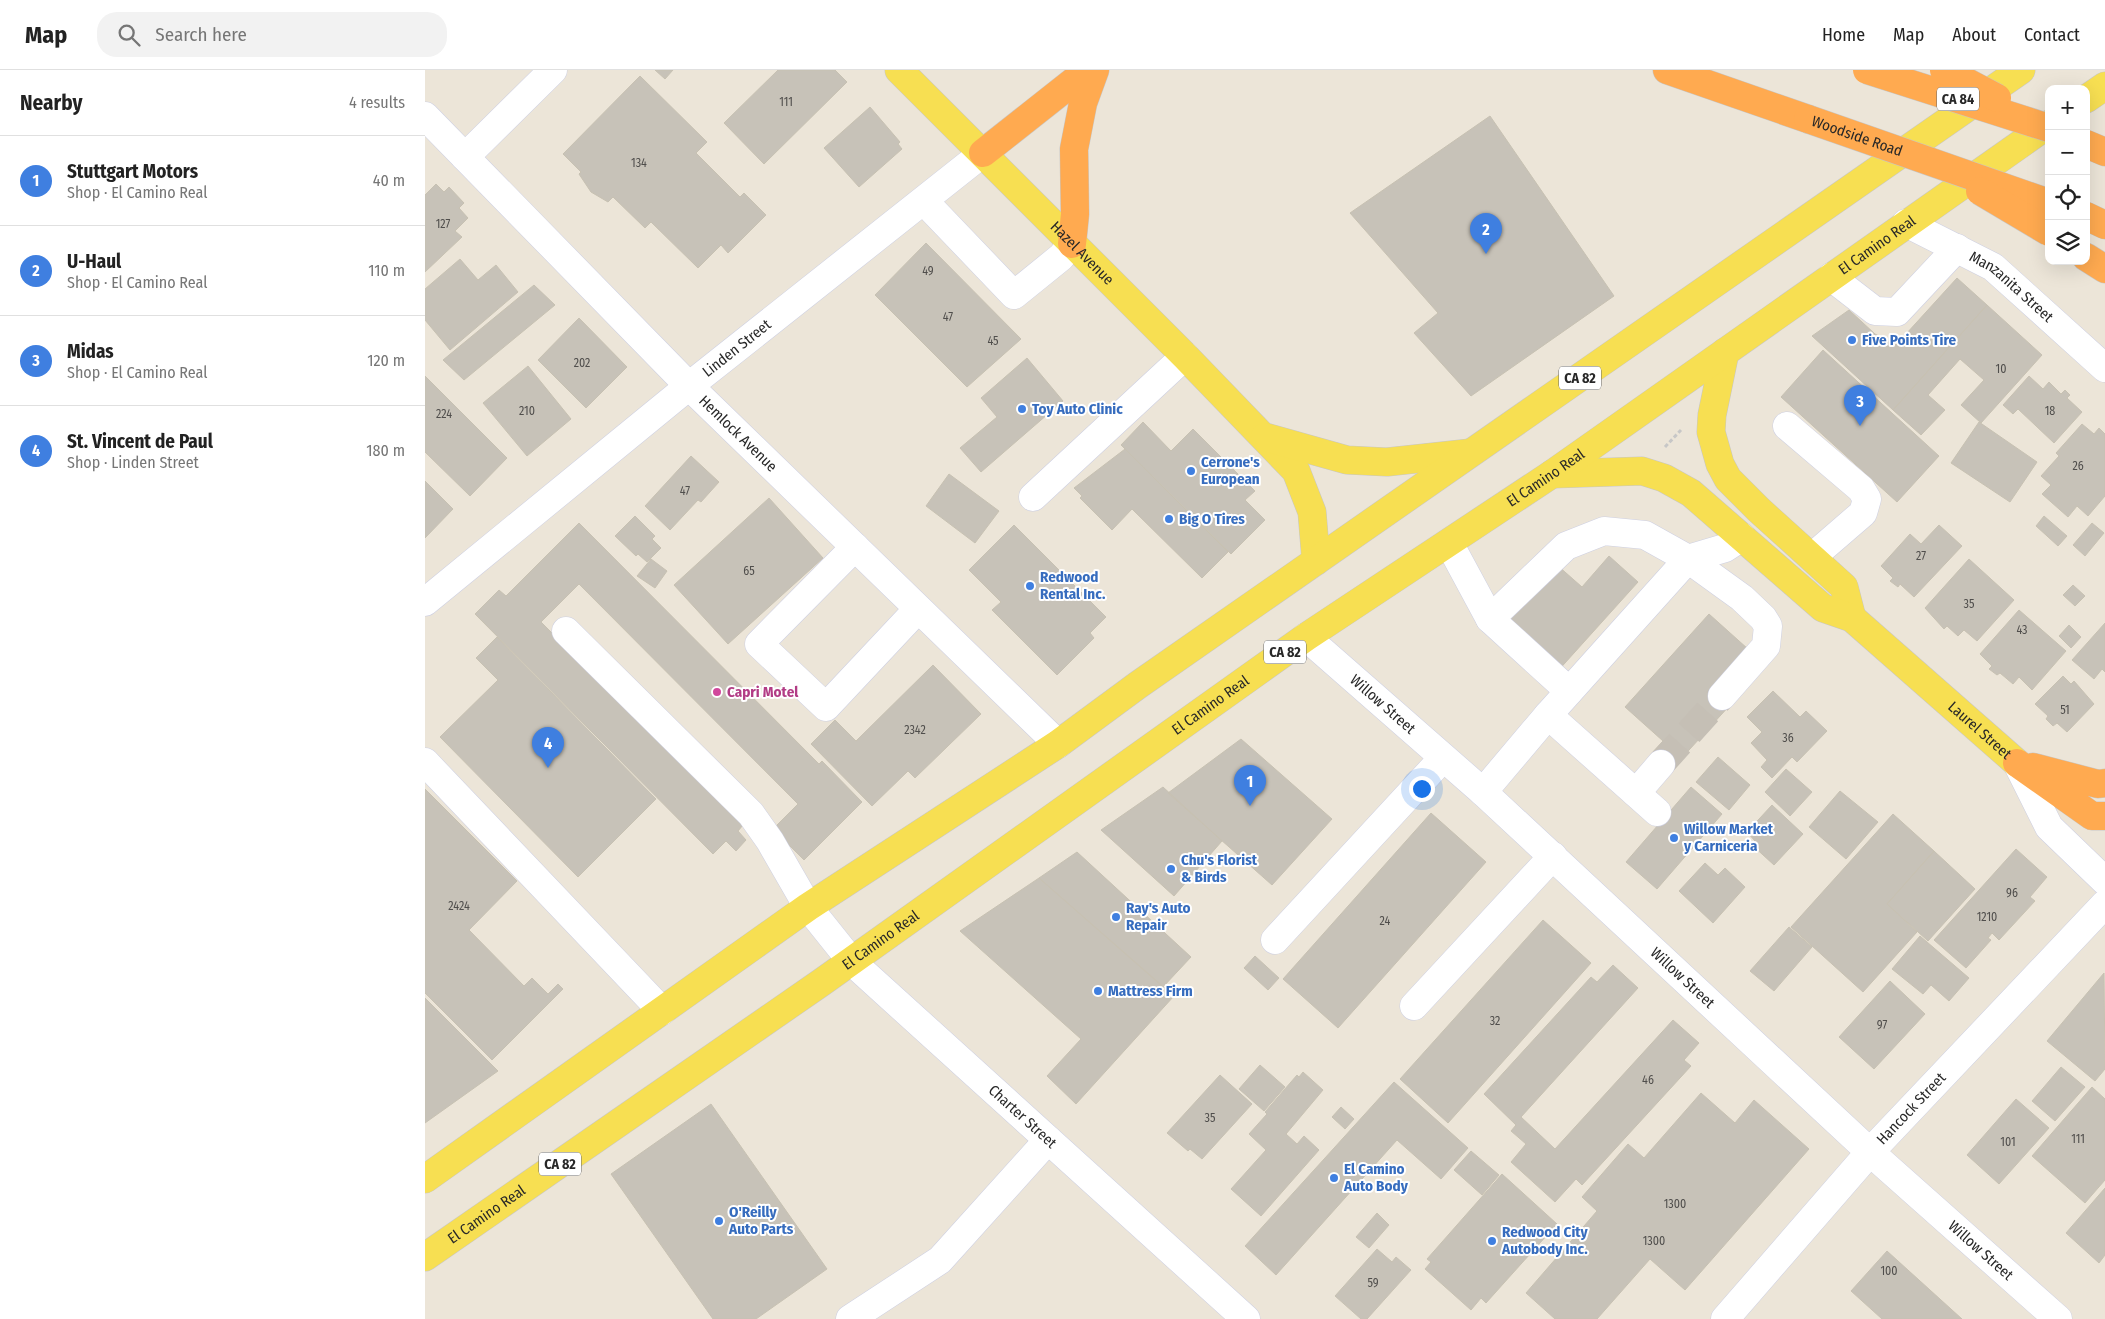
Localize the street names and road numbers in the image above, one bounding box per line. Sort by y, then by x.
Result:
road number: CA 84 [1937,88,1979,110]
street label: Woodside Road [1809,112,1905,160]
street label: El Camino Real [1835,212,1919,278]
street label: Hazel Avenue [1047,218,1118,289]
street label: Manzanita Street [1966,248,2057,326]
street label: Linden Street [699,316,775,381]
road number: CA 82 [1559,366,1601,390]
street label: Hemlock Avenue [695,392,781,476]
street label: El Camino Real [1503,445,1588,511]
road number: CA 82 [1264,640,1306,664]
street label: Willow Street [1346,671,1419,738]
street label: El Camino Real [1168,672,1253,739]
street label: Laurel Street [1944,698,2015,763]
street label: El Camino Real [839,907,923,974]
street label: Willow Street [1647,944,1719,1012]
street label: Hancock Street [1873,1069,1949,1148]
street label: Charter Street [985,1081,1060,1152]
road number: CA 82 [539,1152,581,1176]
street label: El Camino Real [444,1181,529,1247]
street label: Willow Street [1944,1217,2017,1284]

